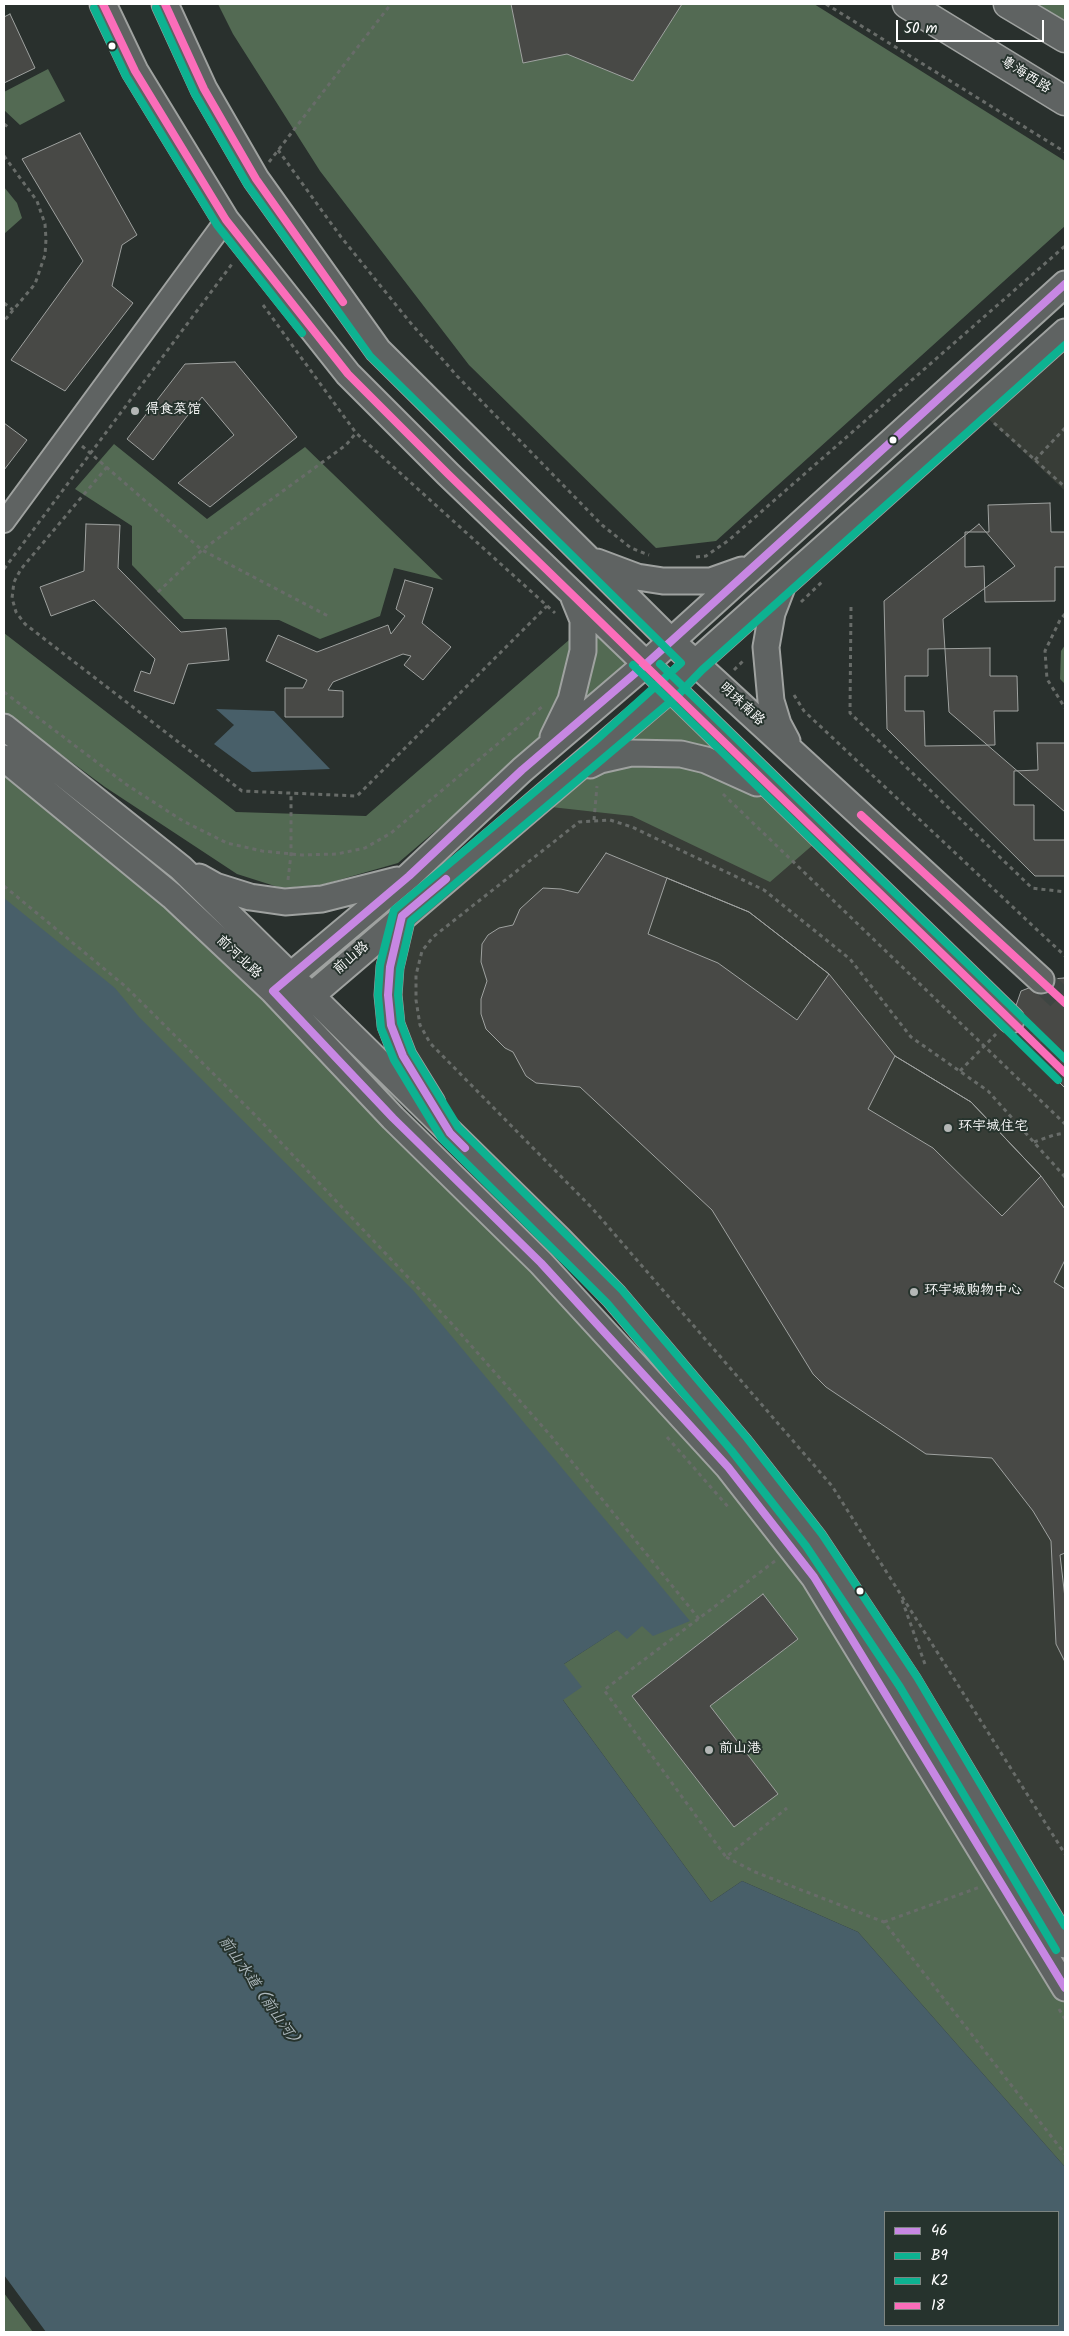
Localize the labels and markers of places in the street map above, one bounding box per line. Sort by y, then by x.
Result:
unlabelled marker [107,41,117,51]
place label: 得食菜馆 [145,403,201,419]
marker: 得食菜馆 [129,405,141,417]
unlabelled marker [888,435,898,445]
place label: 环宇城住宅 [958,1120,1028,1136]
marker: 环宇城住宅 [942,1122,954,1134]
place label: 环宇城购物中心 [924,1284,1022,1300]
marker: 环宇城购物中心 [908,1286,920,1298]
unlabelled marker [855,1586,865,1596]
place label: 前山港 [719,1742,761,1758]
marker: 前山港 [703,1744,715,1756]

